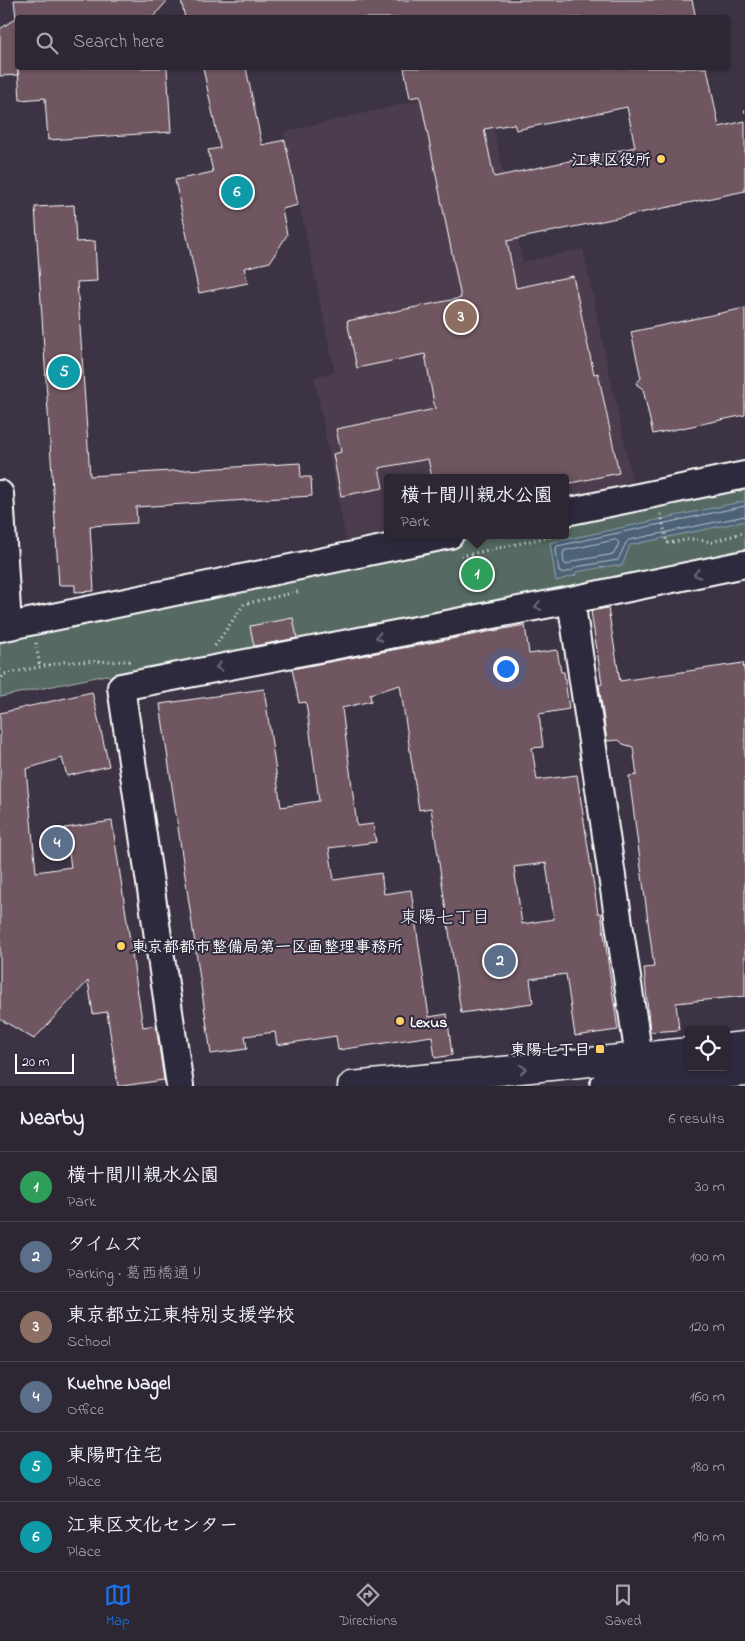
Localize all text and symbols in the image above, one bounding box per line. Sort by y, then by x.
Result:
search box [15,15,730,70]
icon: search [33,29,61,57]
text: Search here [73,29,164,56]
place label: 江東区役所 [571,149,651,173]
marker: 江東区役所 [655,153,667,165]
pin: 6 [221,173,253,211]
pin: 3 [445,298,477,336]
pin: 5 [48,353,80,391]
popup [384,474,569,539]
text: 横十間川親水公園 [400,483,553,510]
text: Park [400,510,429,534]
pin: 1 [461,555,493,593]
one-way arrow [693,568,702,578]
one-way arrow [534,601,543,611]
one-way arrow [374,631,383,641]
your location [493,656,519,682]
one-way arrow [215,662,223,672]
pin: 4 [41,824,73,862]
district label: 東陽七丁目 [400,906,490,932]
place label: 東京都都市整備局第一区画整理事務所 [131,936,403,960]
marker: 東京都都市整備局第一区画整理事務所 [115,940,127,952]
pin: 2 [484,942,516,980]
place label: Lexus [410,1011,448,1035]
marker: Lexus [394,1015,406,1027]
map controls [685,1026,730,1071]
button: locate [685,1026,730,1071]
place label: 東陽七丁目 [510,1039,590,1063]
marker: 東陽七丁目 [594,1043,606,1055]
scale bar [15,1051,74,1074]
text: 20 m [22,1052,49,1073]
one-way arrow [519,1064,527,1075]
text: Nearby [20,1104,84,1134]
text: 6 results [668,1107,725,1131]
text: 横十間川親水公園 [67,1163,219,1190]
text: 1 [33,1175,39,1199]
text: 30 m [695,1175,725,1199]
text: Park [67,1190,96,1214]
text: タイムズ [67,1232,141,1259]
text: 2 [32,1245,40,1269]
text: 100 m [690,1245,725,1269]
text: Parking · 葛西橋通り [67,1262,205,1286]
text: 東京都立江東特別支援学校 [67,1303,295,1330]
text: 3 [33,1315,39,1339]
text: 120 m [689,1315,725,1339]
text: School [67,1330,111,1354]
text: Kuehne Nagel [67,1371,171,1398]
text: 4 [33,1385,39,1409]
text: 160 m [690,1385,725,1409]
text: Office [67,1398,104,1422]
text: 東陽町住宅 [67,1443,162,1470]
text: 5 [31,1455,41,1479]
text: 180 m [691,1455,725,1479]
text: Place [67,1470,101,1494]
text: 江東区文化センター [67,1513,238,1540]
text: 6 [32,1525,40,1549]
text: 190 m [692,1525,725,1549]
text: Place [67,1540,101,1564]
tab: Map [104,1581,132,1632]
tab: Directions [339,1581,397,1632]
tab: Saved [605,1581,641,1632]

